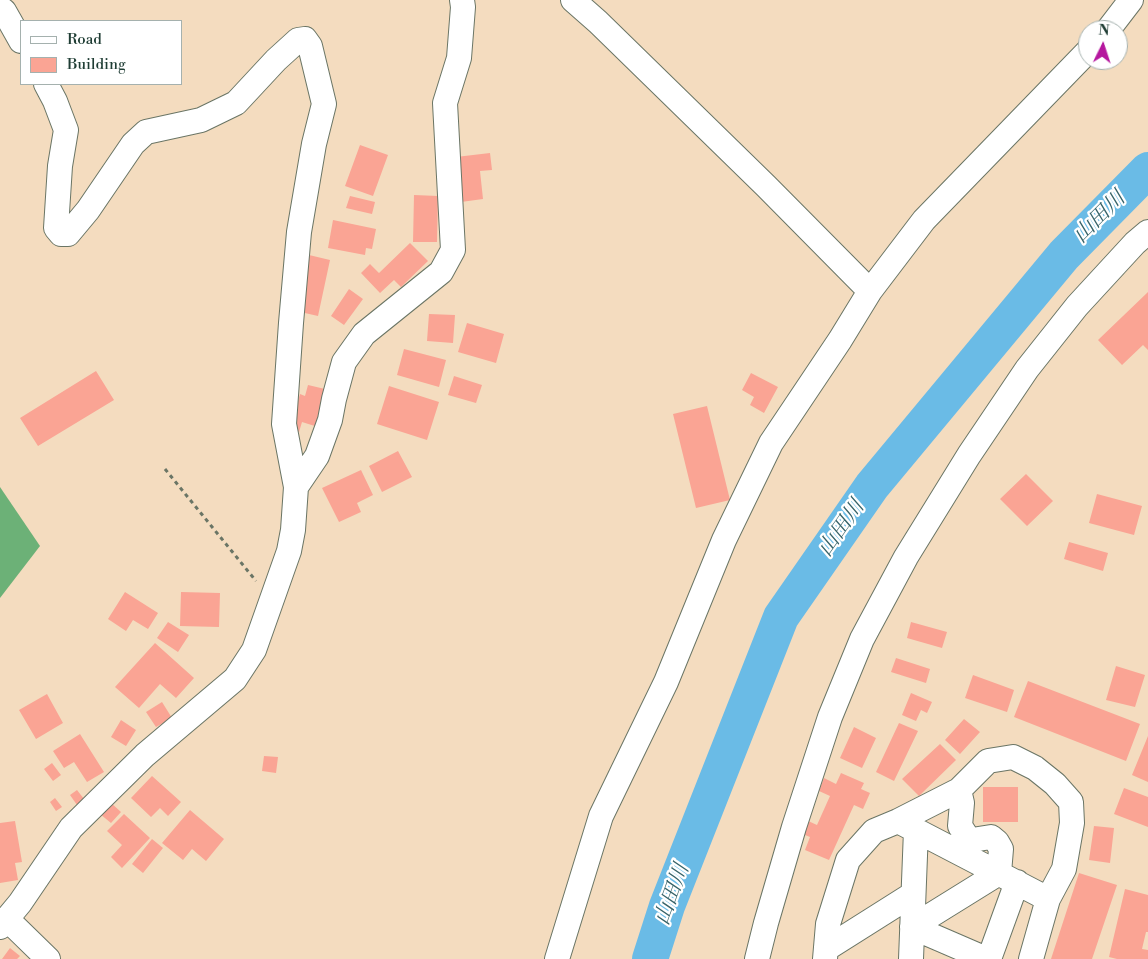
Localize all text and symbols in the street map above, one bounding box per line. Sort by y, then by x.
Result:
legend [20,20,182,85]
north arrow [1078,20,1128,70]
text: N [1098,22,1110,40]
text: Road [67,30,102,49]
text: Building [67,55,126,74]
water label: 山田川 [1069,187,1131,249]
water label: 山田川 [814,496,870,562]
water label: 山田川 [650,861,696,929]

